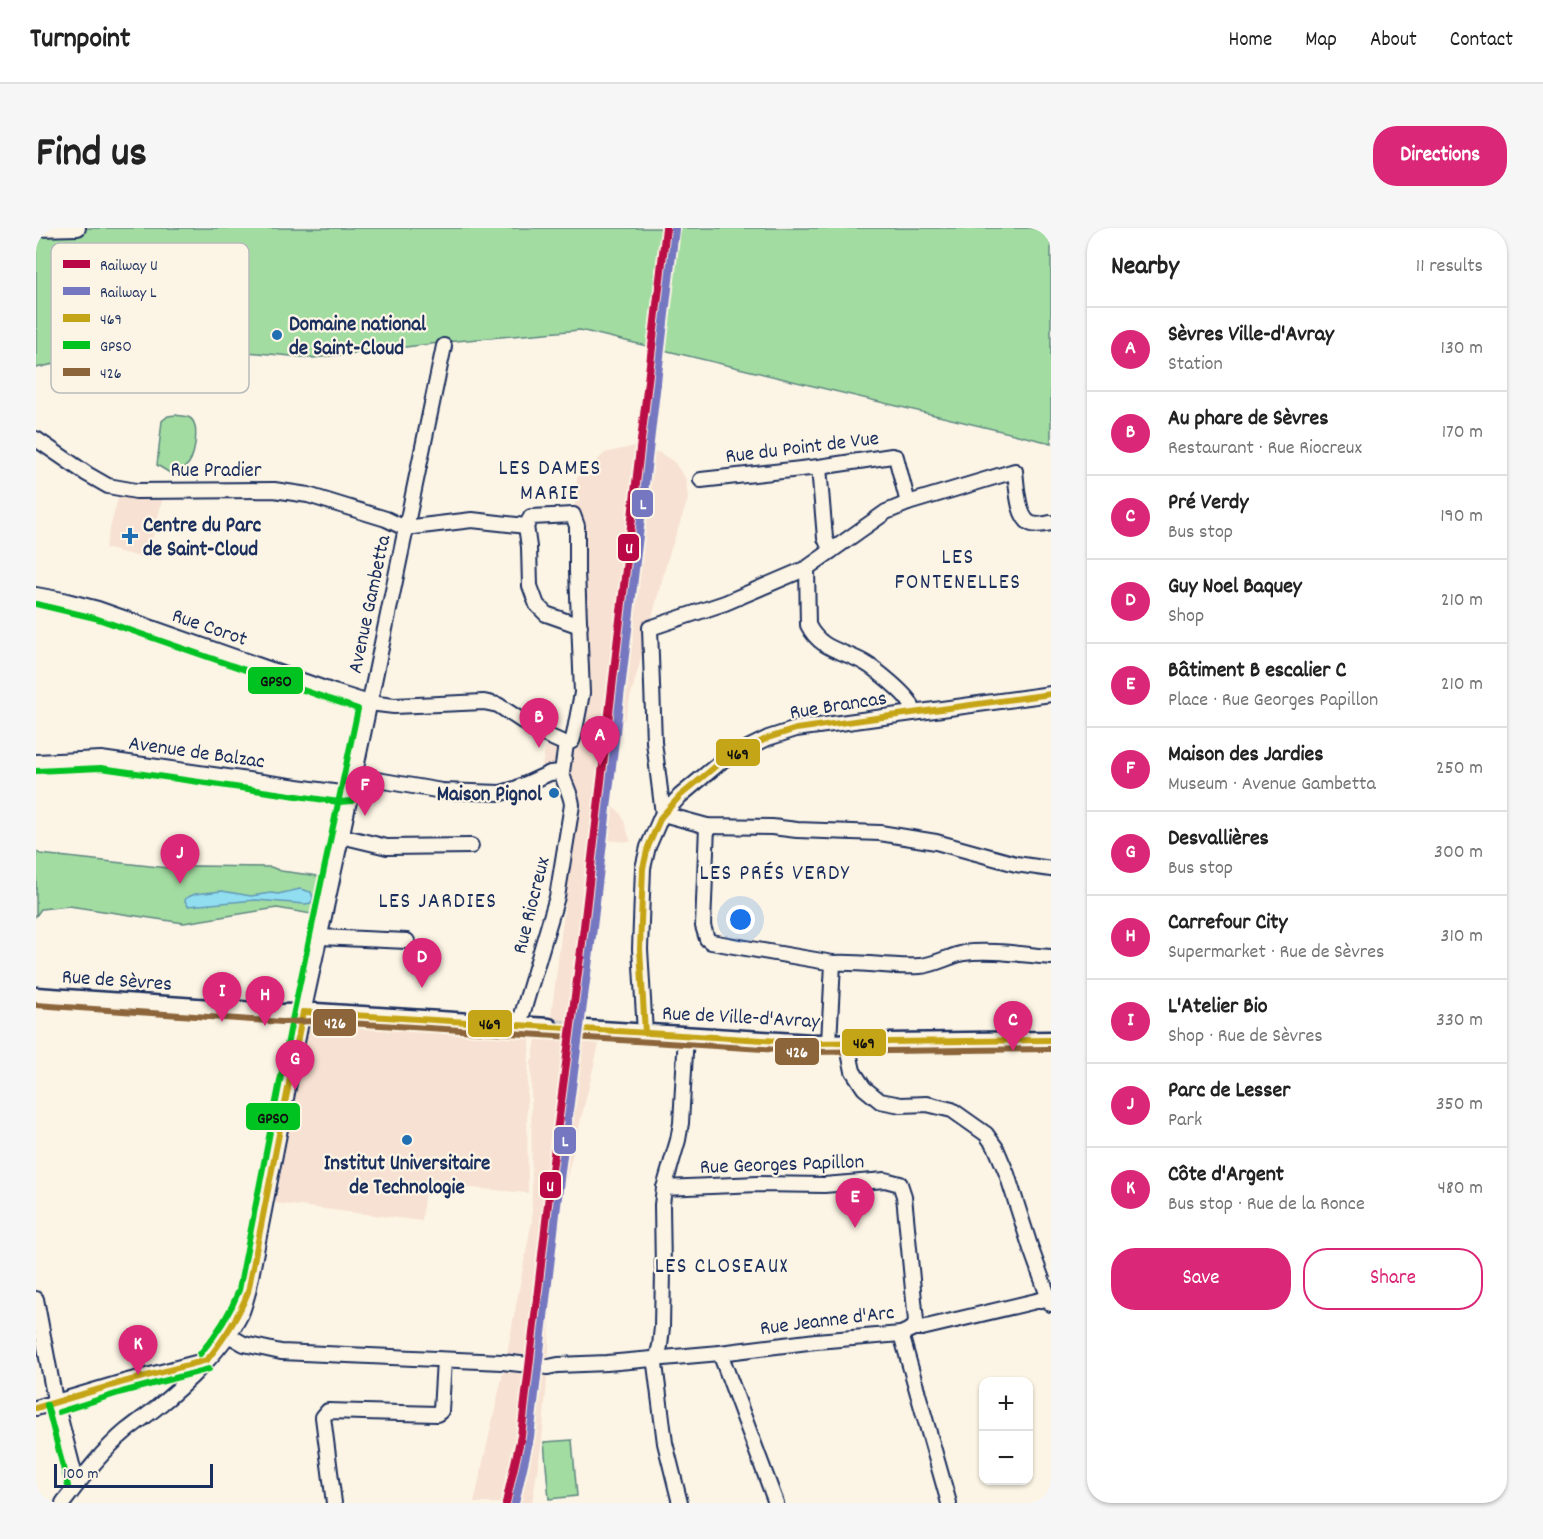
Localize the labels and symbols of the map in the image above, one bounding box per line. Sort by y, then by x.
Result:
legend [51,243,249,393]
text: Railway U [100,255,158,278]
text: Railway L [100,282,157,305]
text: 469 [100,309,122,332]
place label: Domaine national de Saint-Cloud [289,311,427,365]
marker: Domaine national de Saint-Cloud [270,328,284,342]
text: GPSO [100,336,132,359]
text: 426 [100,363,122,386]
street label: Rue du Point de Vue [724,425,881,473]
district label: LES DAMES MARIE [498,454,602,510]
street label: Rue Pradier [170,457,262,487]
line badge: L [631,489,654,518]
text: L [640,494,647,517]
place label: Centre du Parc de Saint-Cloud [143,512,262,566]
marker: Centre du Parc de Saint-Cloud [121,527,139,545]
street label: Avenue Gambetta [342,532,400,677]
line badge: U [617,533,640,562]
text: U [625,538,633,561]
district label: LES FONTENELLES [894,543,1022,599]
street label: Rue Corot [167,602,251,656]
line badge: GPSO [247,666,304,695]
text: GPSO [260,671,292,694]
street label: Rue Brancas [788,685,889,729]
pin: B [520,698,558,748]
pin: A [580,716,620,766]
street label: Avenue de Balzac [127,730,267,778]
line badge: 469 [715,738,761,767]
text: 469 [727,744,749,767]
pin: F [346,766,384,816]
place label: Maison Pignol [437,781,543,811]
marker: Maison Pignol [547,786,561,800]
pin: J [160,834,200,884]
street label: Rue Riocreux [506,854,559,957]
district label: LES PRÉS VERDY [700,859,850,890]
district label: LES JARDIES [379,887,497,918]
your location [726,905,755,934]
pin: D [402,938,442,988]
street label: Rue de Sèvres [61,963,173,1001]
pin: I [202,972,242,1022]
pin: H [246,976,284,1026]
street label: Rue de Ville-d'Avray [661,1000,821,1038]
pin: C [994,1002,1032,1051]
line badge: 426 [312,1008,357,1037]
line badge: 469 [467,1009,513,1038]
text: 426 [324,1013,346,1036]
text: 469 [479,1014,501,1037]
line badge: 469 [841,1028,887,1057]
text: 469 [853,1033,875,1056]
line badge: 426 [774,1037,820,1066]
pin: G [276,1040,314,1090]
text: 426 [786,1042,808,1065]
line badge: GPSO [245,1102,301,1131]
text: GPSO [257,1108,289,1131]
line badge: L [553,1126,577,1155]
text: L [562,1131,569,1154]
marker: Institut Universitaire de Technologie [400,1133,414,1147]
street label: Rue Georges Papillon [699,1148,865,1184]
place label: Institut Universitaire de Technologie [324,1150,490,1204]
line badge: U [539,1171,562,1199]
text: U [546,1176,554,1199]
pin: E [836,1178,874,1228]
district label: LES CLOSEAUX [655,1252,789,1283]
street label: Rue Jeanne d'Arc [758,1299,896,1345]
pin: K [118,1326,158,1375]
scale bar [54,1461,213,1488]

